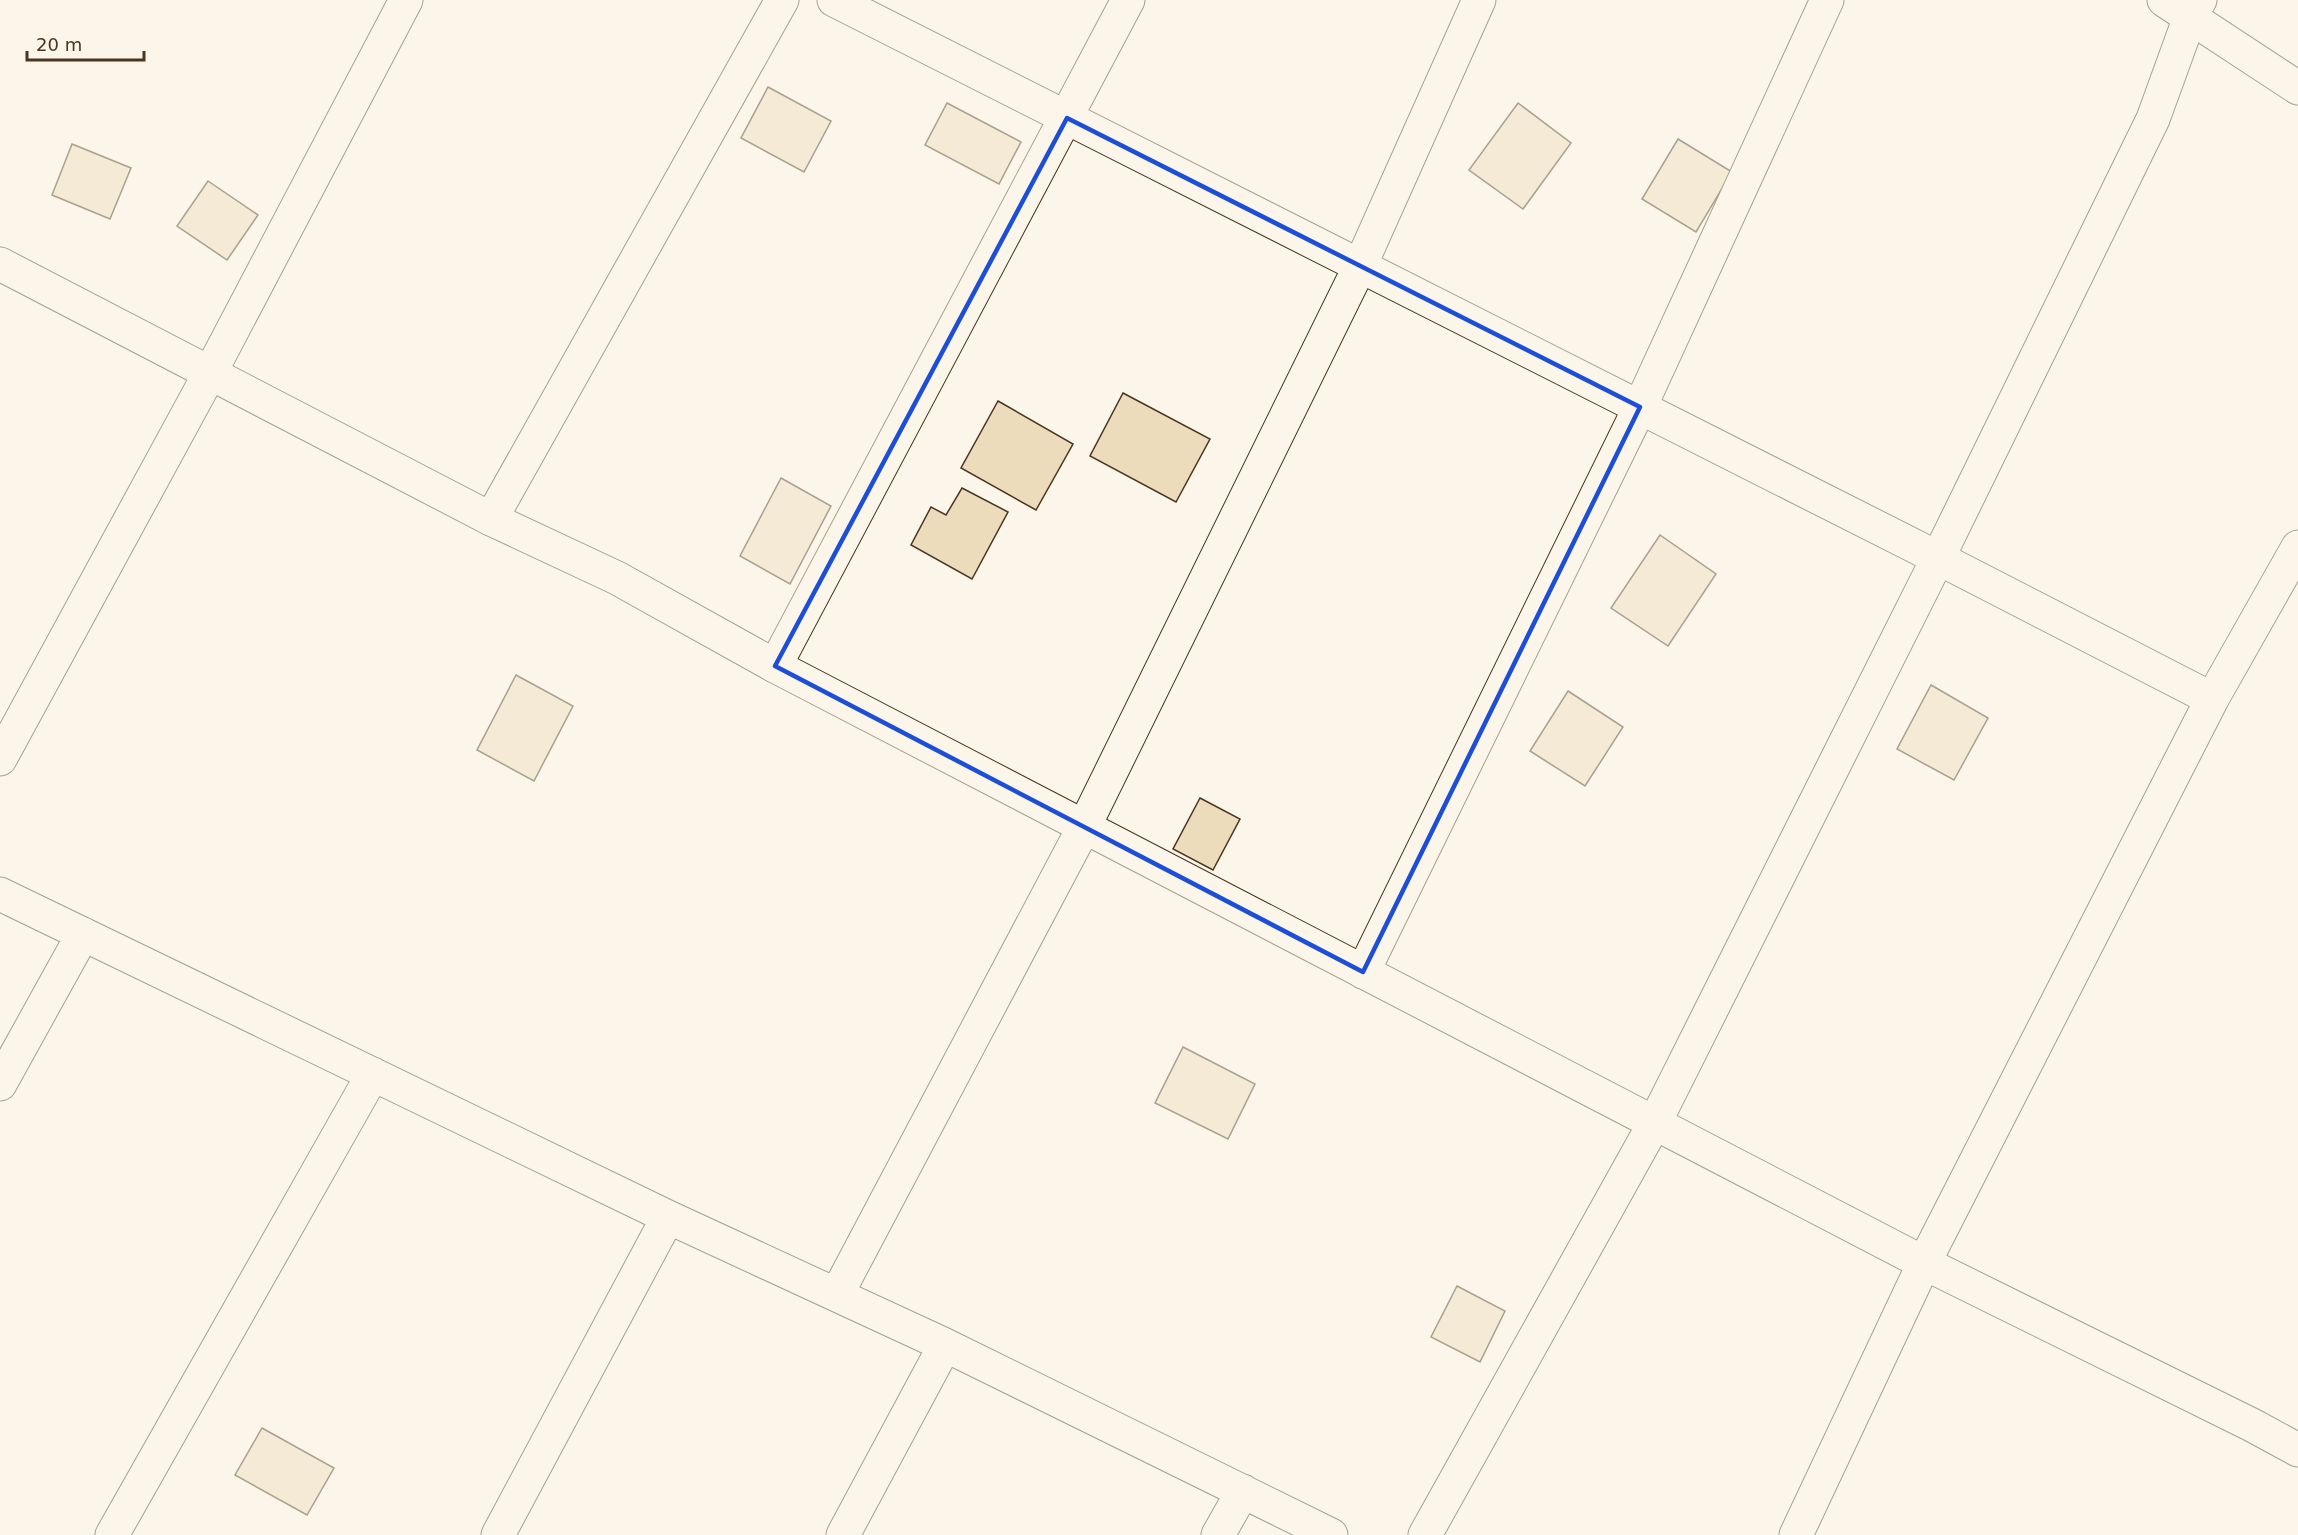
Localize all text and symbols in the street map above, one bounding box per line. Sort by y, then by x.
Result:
scale bar [27,24,144,62]
text: 20 m [36,34,82,55]

